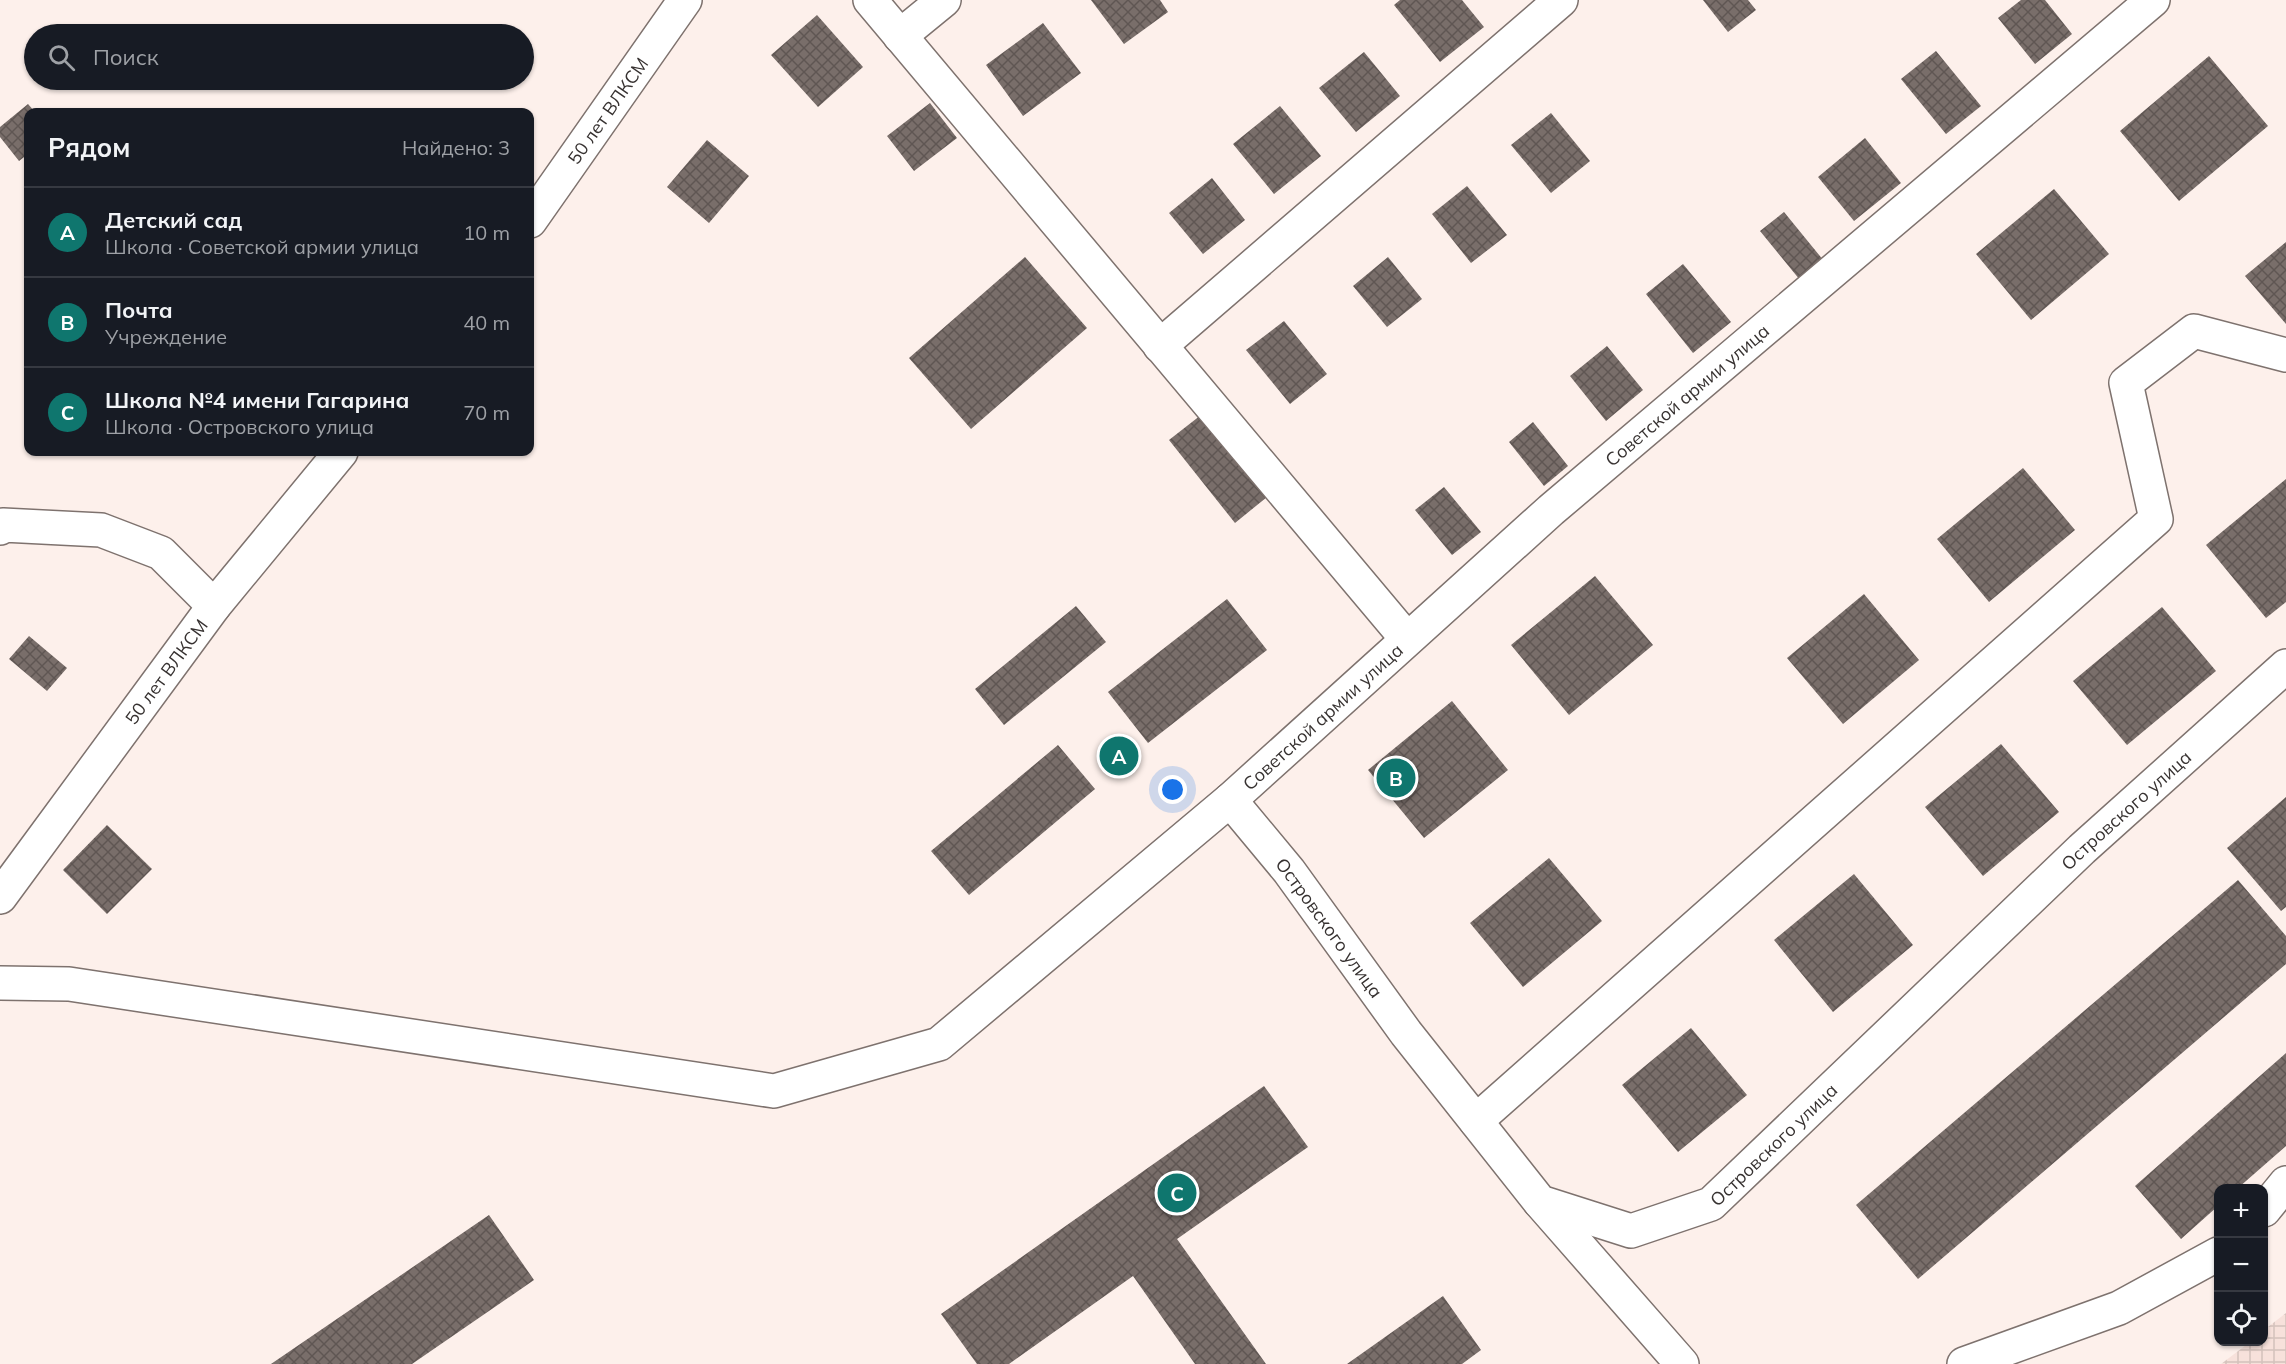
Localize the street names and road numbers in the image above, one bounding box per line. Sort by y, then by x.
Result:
street label: 50 лет ВЛКСМ [562,53,653,168]
street label: Советской армии улица [1600,319,1774,471]
street label: 50 лет ВЛКСМ [120,614,212,729]
street label: Советской армии улица [1237,638,1407,795]
street label: Островского улица [2056,745,2196,875]
street label: Островского улица [1271,853,1388,1002]
street label: Островского улица [1705,1078,1842,1211]

